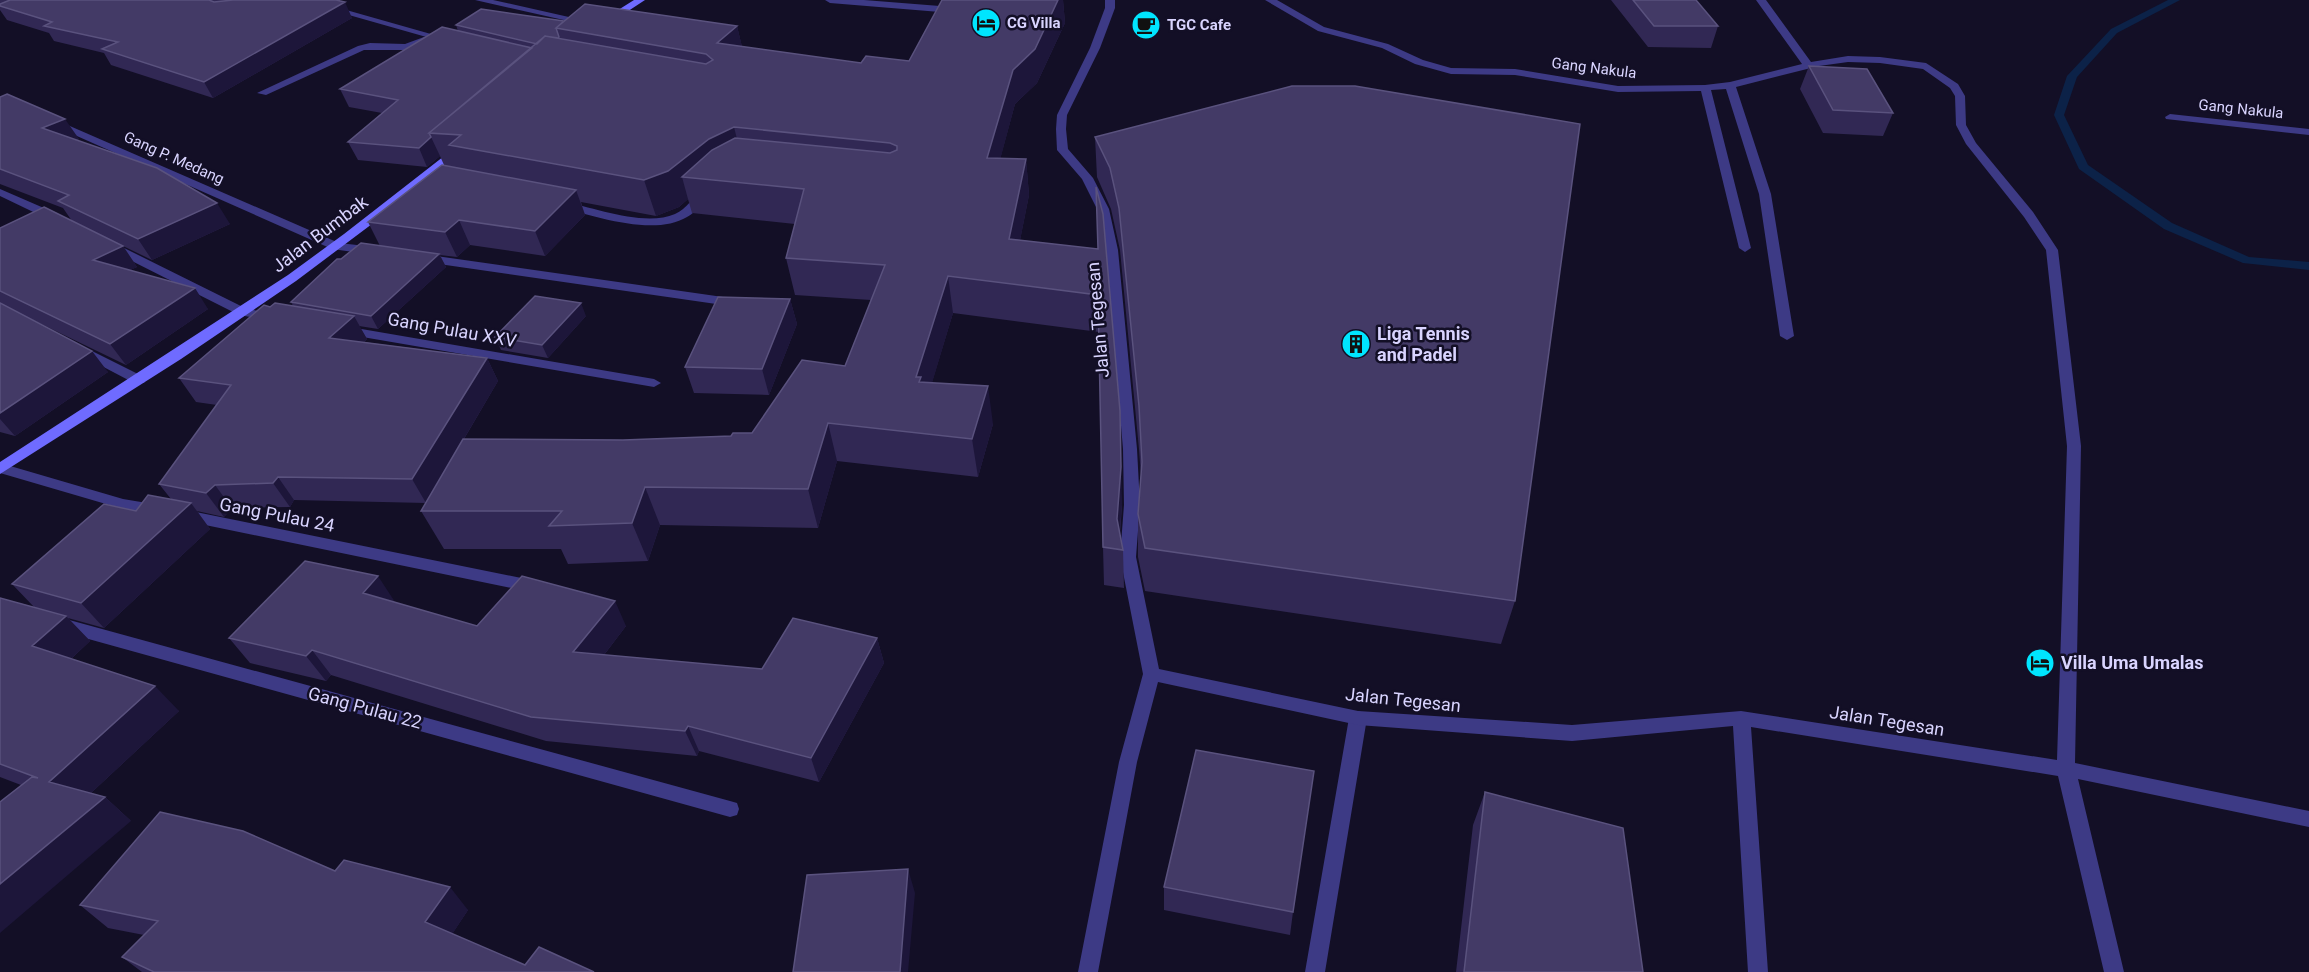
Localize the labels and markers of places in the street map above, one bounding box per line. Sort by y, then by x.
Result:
hotel icon: CG Villa [970,7,1002,39]
cafe icon: TGC Cafe [1130,9,1162,41]
place label: CG Villa [1007,14,1061,32]
place label: TGC Cafe [1167,16,1231,34]
place label: Liga Tennis and Padel [1377,323,1470,365]
building icon: Liga Tennis and Padel [1340,328,1372,360]
hotel icon: Villa Uma Umalas [2024,647,2056,679]
place label: Villa Uma Umalas [2061,652,2203,673]

